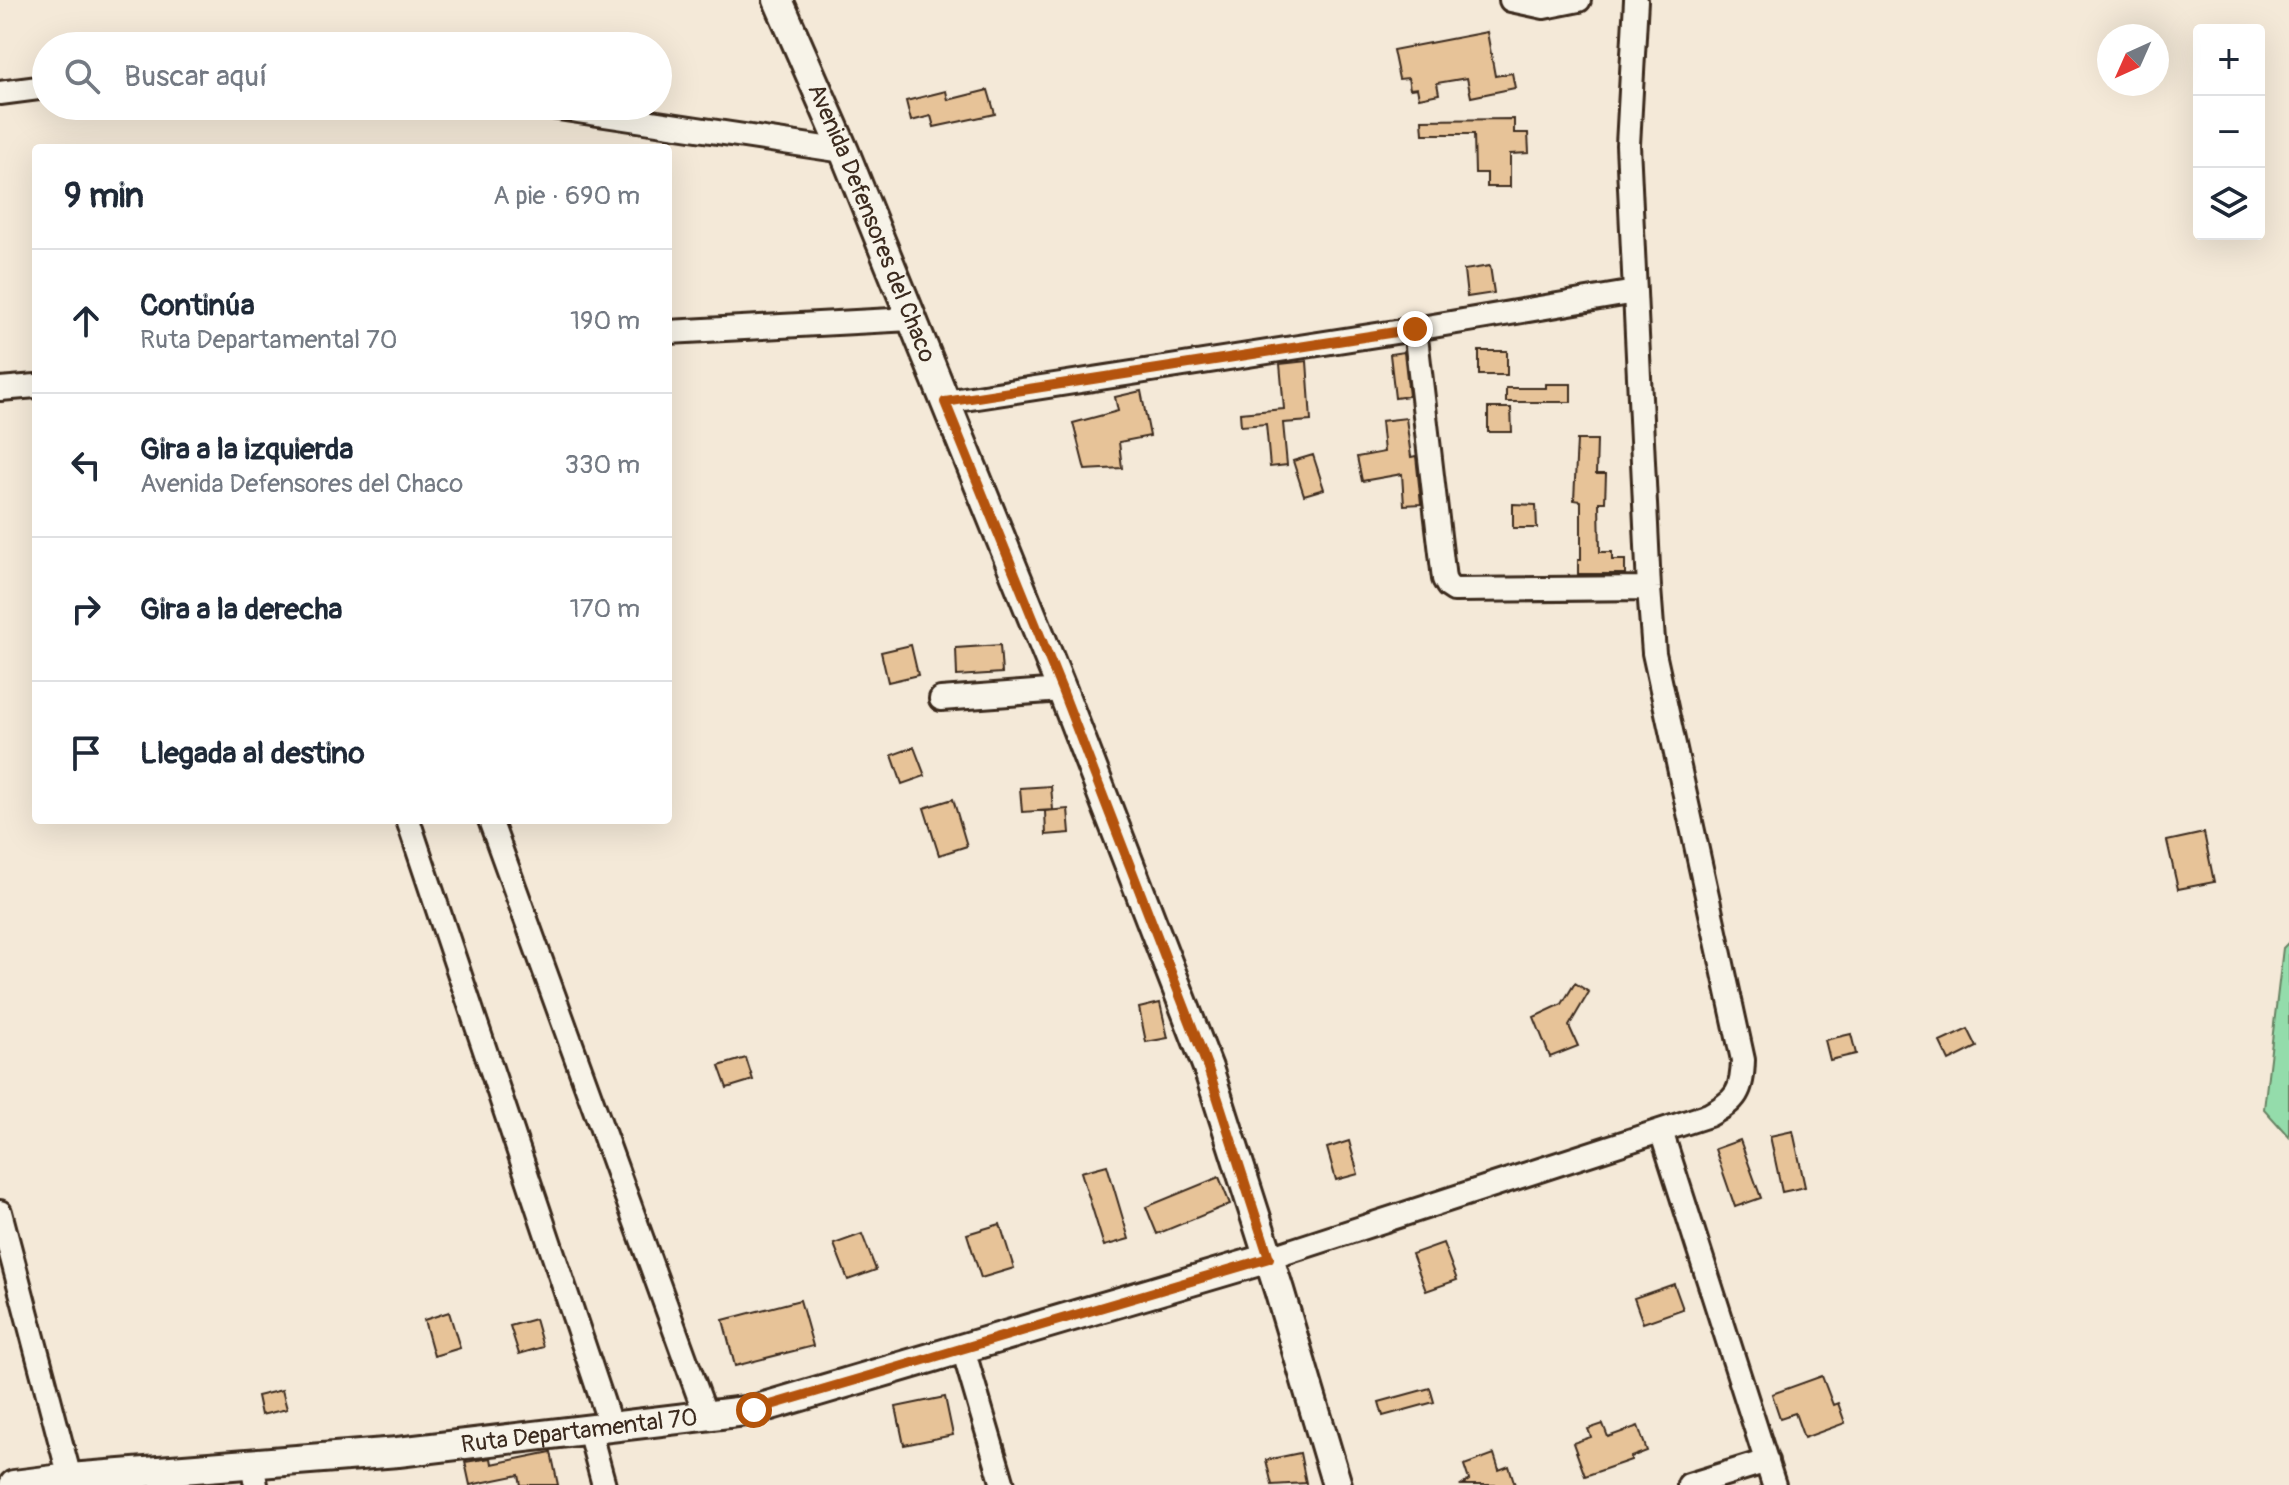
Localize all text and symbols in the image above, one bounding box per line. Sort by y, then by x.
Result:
north arrow [2097,24,2169,96]
map controls [2193,24,2265,240]
button: + [2193,24,2265,96]
search box [32,32,672,120]
icon: search [60,54,104,98]
text: Buscar aquí [124,58,267,95]
street label: Avenida Defensores del Chaco [802,79,942,367]
button: − [2193,96,2265,168]
button: layers [2193,168,2265,240]
text: 9 min [64,175,144,218]
text: A pie · 690 m [493,180,640,212]
text: Continúa [140,287,255,324]
icon: ahead [64,299,108,343]
text: 190 m [570,305,640,337]
route end [1397,311,1433,347]
text: Ruta Departamental 70 [140,324,397,356]
text: Gira a la izquierda [140,431,353,468]
icon: left [64,443,108,487]
text: 330 m [564,449,640,481]
text: Avenida Defensores del Chaco [140,468,463,500]
icon: right [64,587,108,631]
text: Gira a la derecha [140,591,342,628]
text: 170 m [570,593,640,625]
icon: arrive [64,731,108,775]
text: Llegada al destino [140,735,365,772]
route start [736,1392,772,1428]
street label: Ruta Departamental 70 [459,1402,699,1459]

